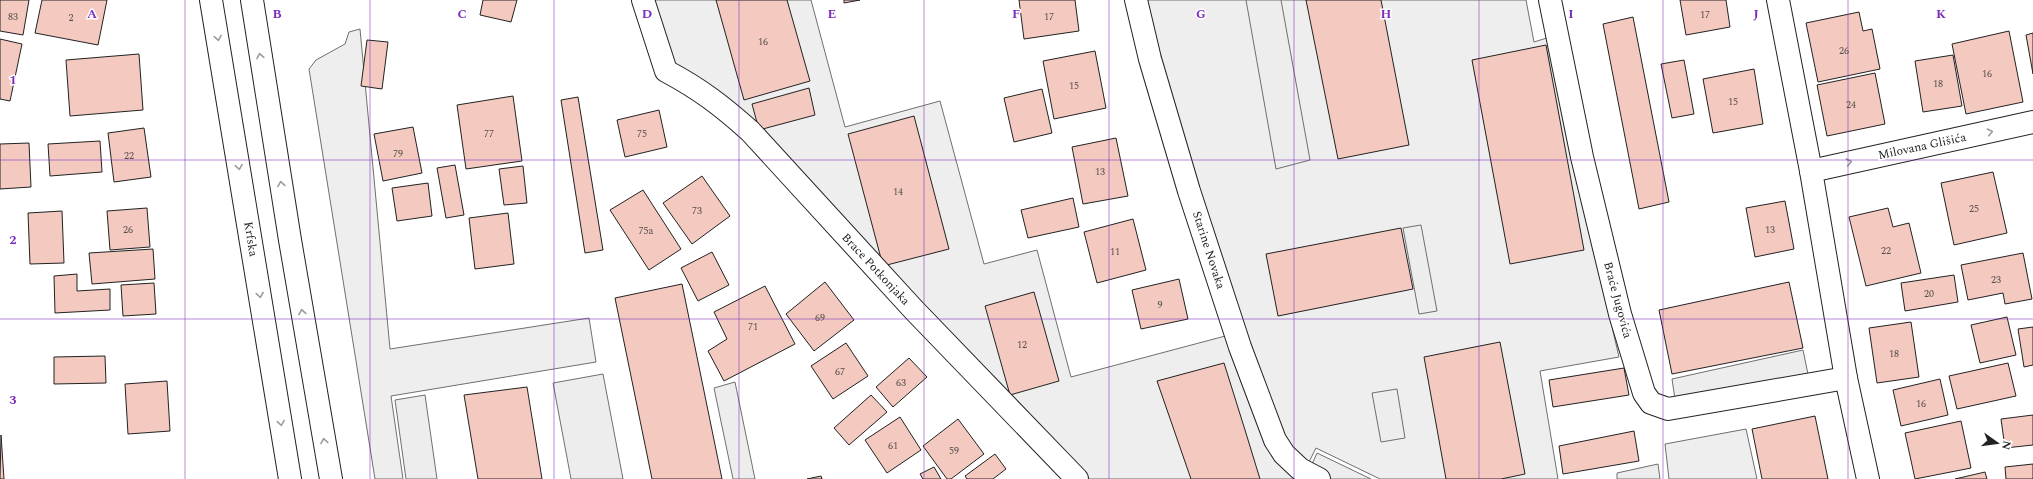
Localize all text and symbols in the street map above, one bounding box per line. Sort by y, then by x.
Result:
text: A [87,4,97,24]
text: B [272,4,282,24]
text: C [457,4,467,24]
text: D [642,4,652,24]
text: E [828,4,837,24]
text: F [1012,4,1020,24]
text: G [1196,4,1206,24]
text: H [1381,4,1392,24]
text: I [1568,4,1574,24]
text: J [1753,4,1759,24]
text: K [1936,4,1946,24]
house number: 17 [1700,7,1710,23]
house number: 83 [8,9,18,25]
house number: 17 [1044,9,1054,25]
house number: 2 [69,10,74,26]
house number: 16 [758,34,768,50]
one-way arrow [213,35,221,42]
house number: 26 [1839,43,1849,59]
one-way arrow [256,53,265,59]
house number: 16 [1982,66,1992,82]
text: 1 [9,70,17,90]
house number: 18 [1933,76,1943,92]
house number: 15 [1069,78,1079,94]
house number: 15 [1728,94,1738,110]
house number: 24 [1846,97,1856,113]
house number: 77 [484,126,494,142]
house number: 75 [637,126,647,142]
street label: Milovana Glišića [1876,128,1968,165]
one-way arrow [1987,128,1993,136]
house number: 79 [393,146,403,162]
house number: 22 [124,148,134,164]
one-way arrow [1846,159,1853,167]
one-way arrow [234,164,243,170]
house number: 13 [1095,164,1105,180]
one-way arrow [277,181,286,187]
house number: 14 [893,184,903,200]
house number: 25 [1969,201,1979,217]
house number: 73 [692,203,702,219]
street label: Starine Novaka [1187,209,1230,292]
street label: Krfska [238,220,263,258]
house number: 26 [123,222,133,238]
house number: 13 [1765,222,1775,238]
house number: 75a [639,223,654,239]
street label: Brace Potkonjaka [837,229,914,310]
text: 2 [9,230,17,250]
house number: 22 [1881,243,1891,259]
house number: 11 [1110,244,1120,260]
street label: Braće Jugovića [1598,260,1637,341]
house number: 23 [1991,272,2001,288]
house number: 20 [1924,286,1934,302]
one-way arrow [255,292,264,298]
house number: 9 [1158,297,1163,313]
one-way arrow [298,309,307,316]
house number: 69 [815,310,825,326]
house number: 71 [748,319,758,335]
house number: 12 [1017,337,1027,353]
house number: 18 [1889,346,1899,362]
house number: 67 [835,364,845,380]
house number: 63 [896,375,906,391]
text: 3 [9,390,17,410]
house number: 16 [1916,396,1926,412]
one-way arrow [276,420,285,426]
north arrow [1977,423,2017,463]
one-way arrow [320,437,329,444]
house number: 61 [888,438,898,454]
text: N [1997,439,2016,452]
house number: 59 [949,443,959,459]

